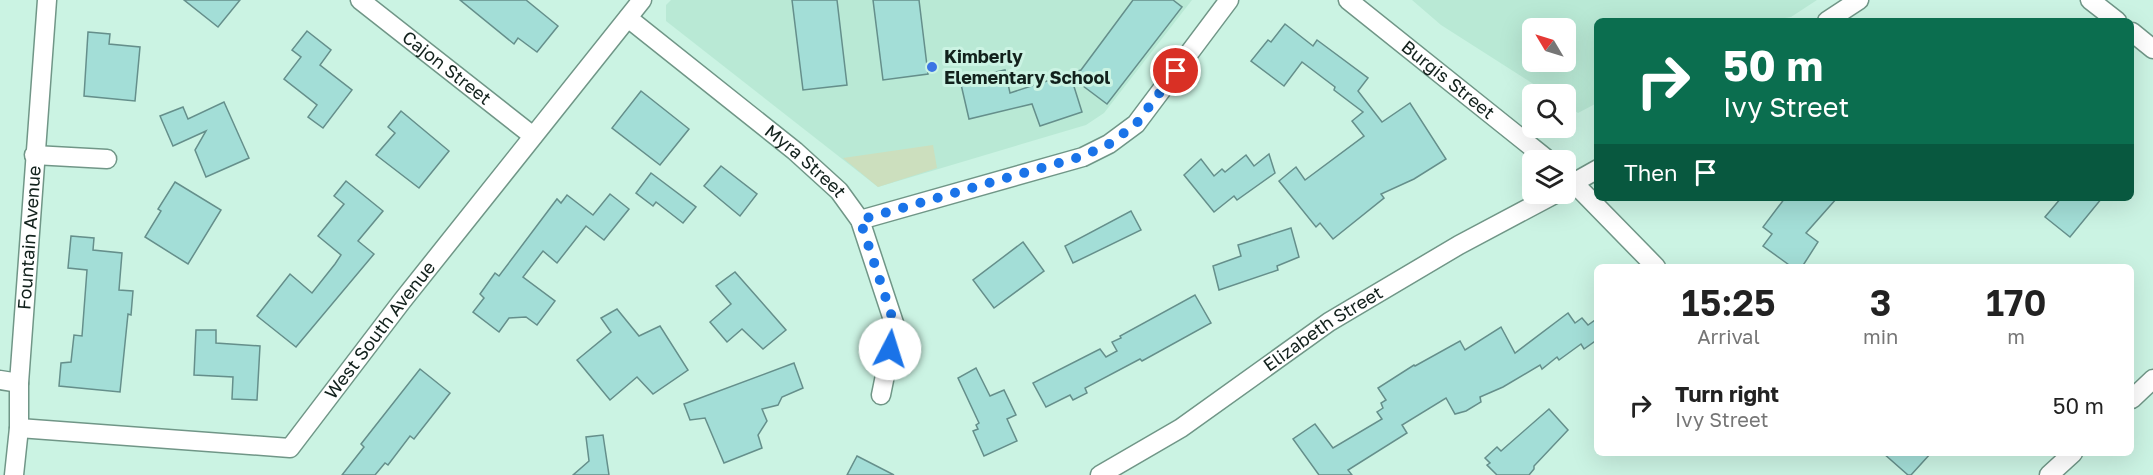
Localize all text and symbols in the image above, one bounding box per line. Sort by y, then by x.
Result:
north arrow [1522,18,1576,72]
map controls [1522,18,1576,204]
street label: Cajon Street [398,25,496,109]
street label: Burgis Street [1398,35,1500,123]
text: 50 m [1723,40,1823,90]
icon: right [1624,42,1702,120]
place label: Kimberly Elementary School [944,45,1110,88]
pin [1150,45,1201,96]
icon: arrive [1159,54,1192,87]
marker: Kimberly Elementary School [925,60,939,74]
button: search [1522,84,1576,138]
text: Ivy Street [1723,91,1849,123]
street label: Myra Street [761,119,852,201]
button: layers [1522,150,1576,204]
icon: arrive [1689,156,1722,189]
text: Then [1624,159,1677,186]
street label: Fountain Avenue [12,165,45,310]
street label: West South Avenue [319,256,439,403]
street label: Elizabeth Street [1259,281,1386,376]
text: 15:25 [1682,281,1776,324]
text: 3 [1870,281,1892,324]
text: 170 [1986,281,2046,324]
position arrow [858,317,922,381]
text: Arrival [1697,324,1760,348]
text: min [1863,324,1898,348]
text: m [2007,324,2025,348]
text: Turn right [1675,380,1779,407]
icon: right [1624,389,1657,422]
text: 50 m [2053,392,2104,419]
text: Ivy Street [1675,407,1768,431]

